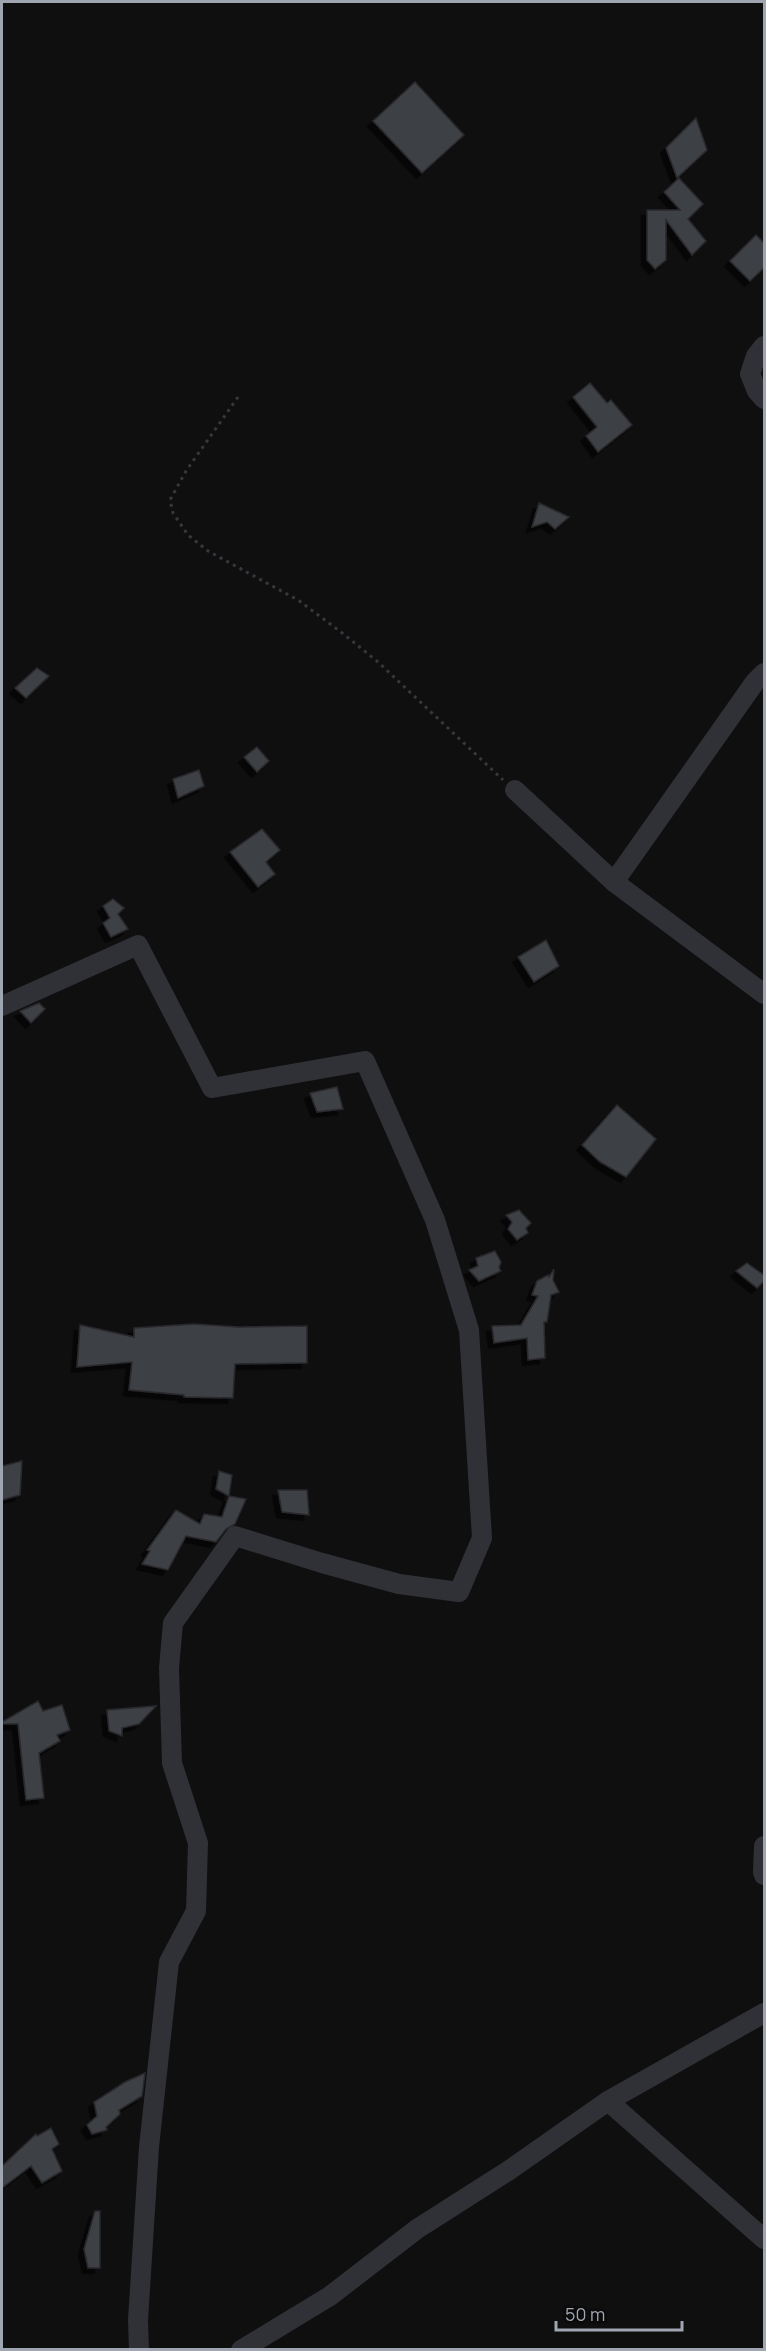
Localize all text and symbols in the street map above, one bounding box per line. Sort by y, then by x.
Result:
scale bar [556,2294,682,2332]
text: 50 m [565,2302,605,2326]

